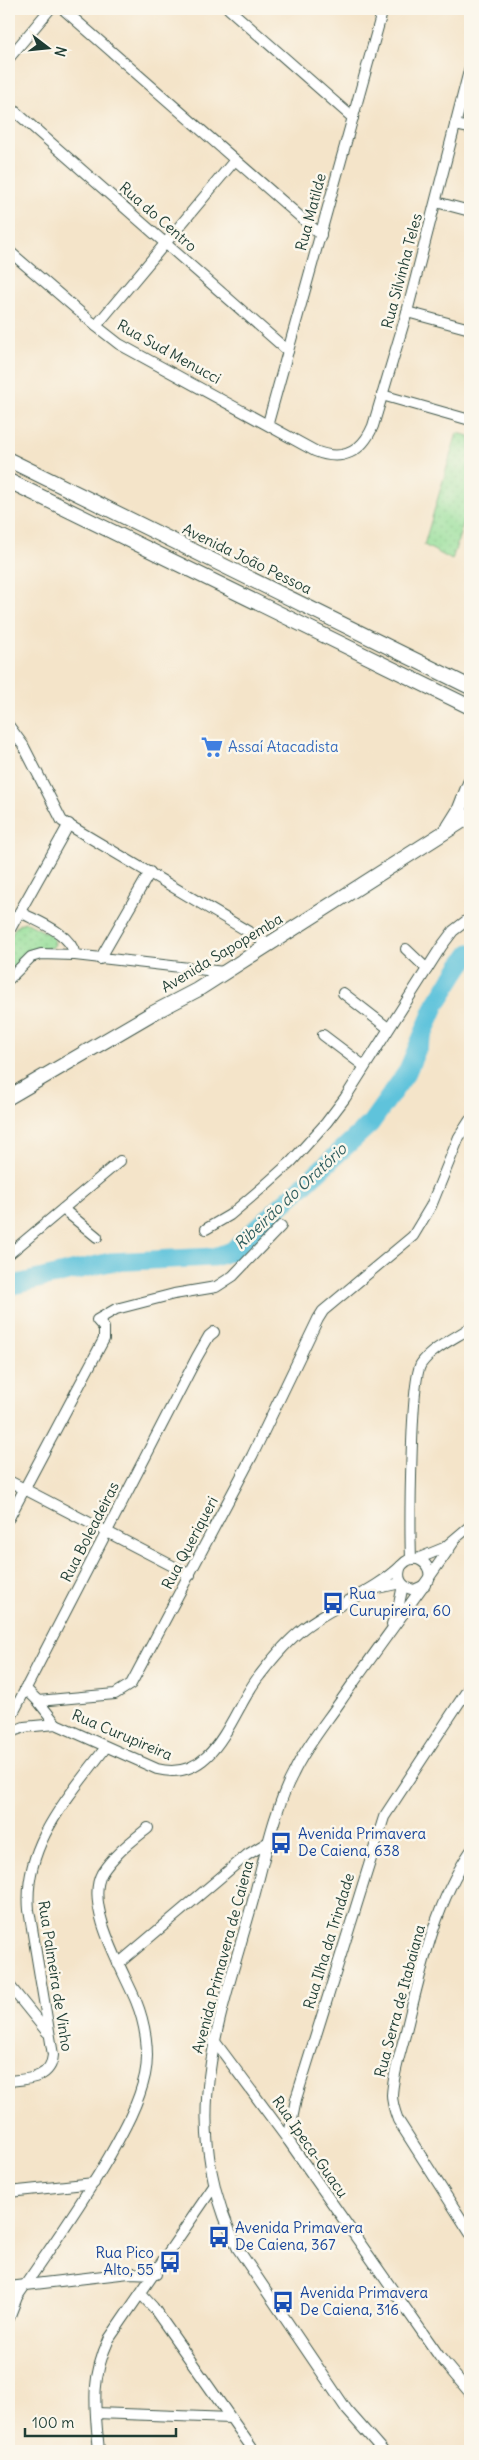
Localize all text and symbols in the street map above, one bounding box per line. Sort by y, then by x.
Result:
north arrow [22,22,72,72]
text: N [51,44,70,59]
street label: Rua Matilde [291,171,330,253]
street label: Rua do Centro [116,178,201,256]
street label: Rua Silvinha Teles [377,211,426,331]
street label: Rua Sud Menucci [114,315,224,388]
street label: Avenida João Pessoa [179,519,315,598]
supermarket icon: Assaí Atacadista [199,734,225,760]
place label: Assaí Atacadista [228,737,339,756]
street label: Avenida Sapopemba [158,909,286,996]
water label: Ribeirão do Oratório [230,1138,351,1253]
street label: Rua Boleadeiras [56,1478,123,1585]
street label: Rua Queriqueri [157,1493,222,1592]
place label: Rua Curupireira, 60 [349,1584,451,1620]
bus stop icon: Rua Curupireira, 60 [320,1590,346,1616]
street label: Rua Curupireira [69,1705,176,1764]
place label: Avenida Primavera De Caiena, 638 [298,1824,426,1860]
bus stop icon: Avenida Primavera De Caiena, 638 [268,1830,294,1856]
street label: Avenida Primavera de Caiena [188,1858,258,2055]
street label: Rua Ilha da Trindade [299,1871,358,2011]
street label: Rua Palmeira de Vinho [34,1899,77,2053]
street label: Rua Serra de Itabaiana [370,1922,429,2079]
street label: Rua Ipeca-Guacu [268,2092,353,2202]
place label: Avenida Primavera De Caiena, 367 [235,2218,363,2254]
bus stop icon: Avenida Primavera De Caiena, 367 [206,2224,232,2250]
place label: Rua Pico Alto, 55 [95,2243,154,2279]
bus stop icon: Rua Pico Alto, 55 [157,2249,183,2275]
place label: Avenida Primavera De Caiena, 316 [300,2283,428,2319]
bus stop icon: Avenida Primavera De Caiena, 316 [270,2289,296,2315]
scale bar [25,2405,176,2437]
text: 100 m [32,2413,74,2432]

